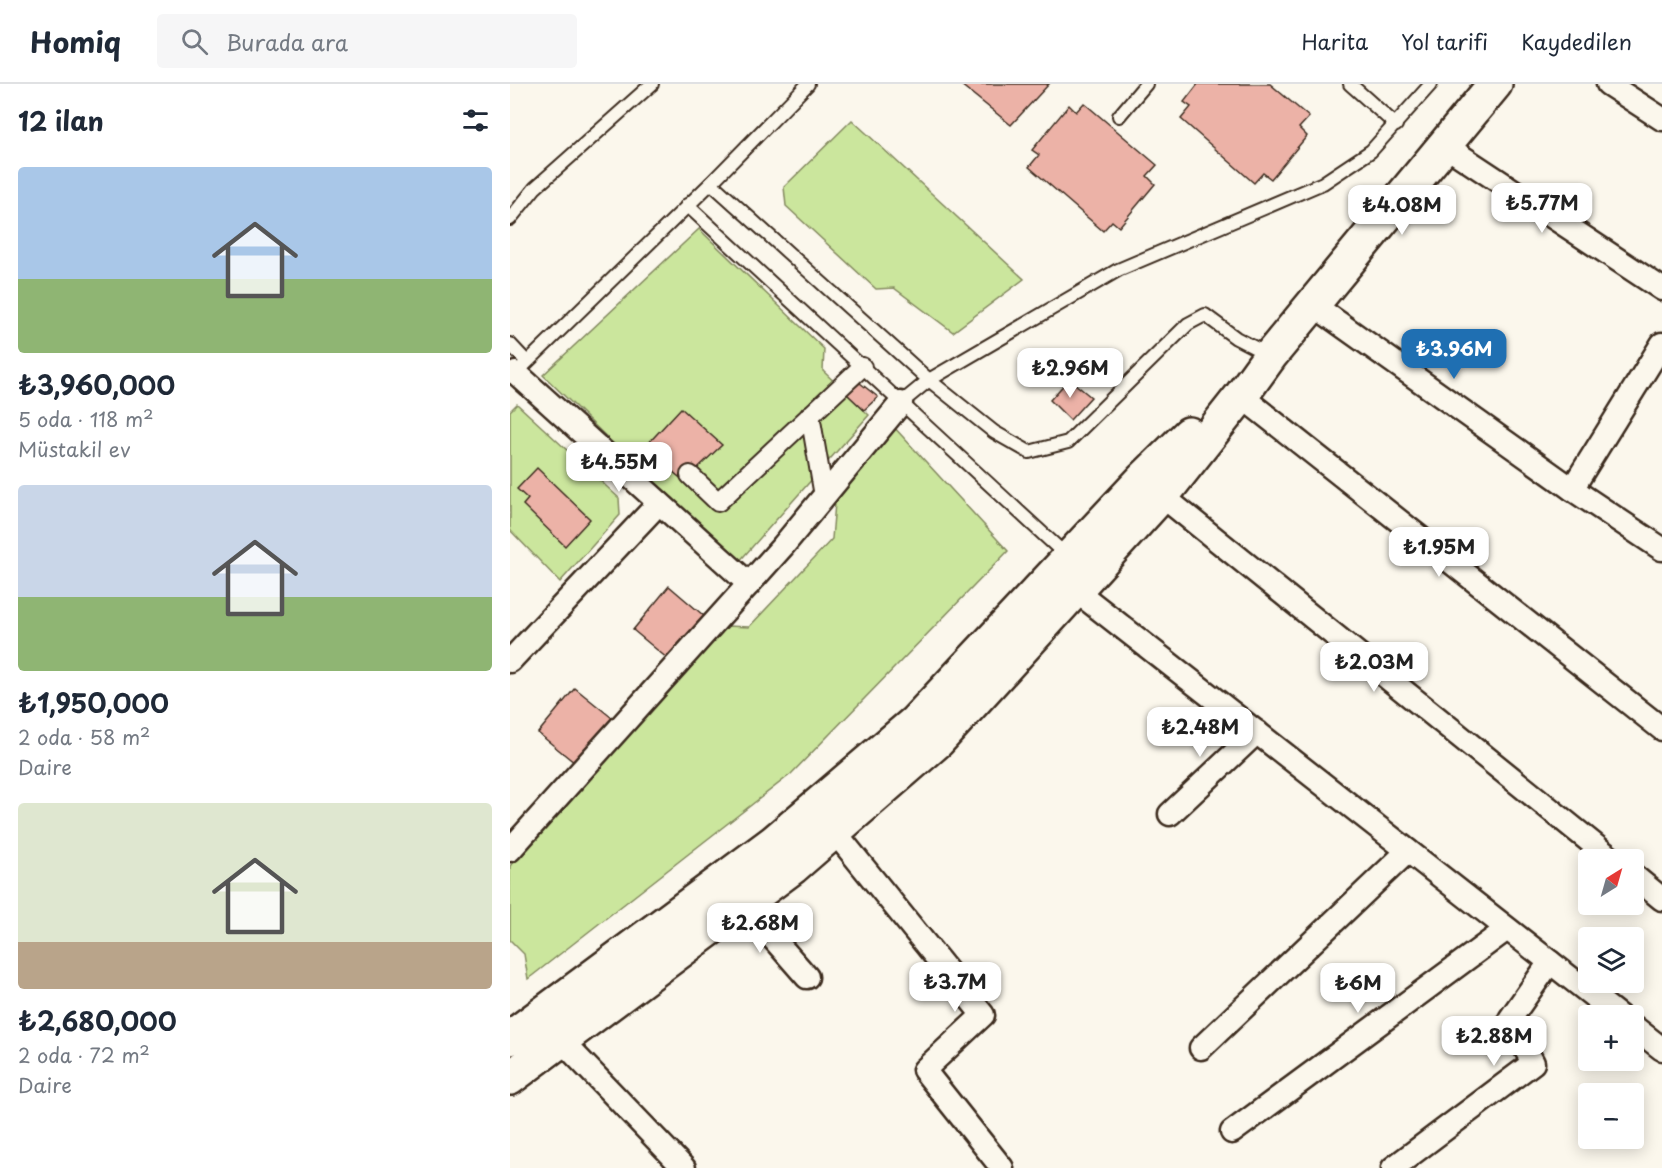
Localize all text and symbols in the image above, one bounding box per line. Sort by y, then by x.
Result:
search box [157,14,577,68]
text: Homiq [30,20,121,63]
icon: search [178,25,211,58]
text: Burada ara [226,25,348,58]
text: Harita [1301,25,1368,57]
text: Yol tarifi [1401,25,1488,57]
text: Kaydedilen [1521,25,1632,57]
text: 12 ilan [18,101,104,140]
icon: filters [459,104,492,137]
pin: ₺5.77M [1493,183,1591,234]
pin: ₺4.08M [1353,185,1451,236]
text: ₺5.77M [1505,187,1579,217]
text: ₺4.08M [1362,189,1442,219]
icon: home [201,206,309,314]
pin: ₺3.96M [1405,329,1503,380]
text: ₺3.96M [1415,333,1493,363]
pin: ₺2.96M [1021,348,1119,399]
text: ₺2.96M [1031,352,1109,382]
text: ₺3,960,000 [18,365,175,404]
text: 5 oda · 118 m² [18,404,154,434]
text: Müstakil ev [18,434,130,464]
pin: ₺4.55M [570,442,668,493]
text: ₺4.55M [580,446,658,476]
icon: home [201,524,309,632]
pin: ₺1.95M [1390,527,1488,578]
text: ₺1.95M [1403,531,1475,561]
pin: ₺2.03M [1325,642,1423,693]
text: ₺2.03M [1334,646,1414,676]
text: ₺1,950,000 [18,683,169,722]
pin: ₺2.48M [1151,707,1249,758]
text: ₺2.48M [1161,711,1239,741]
text: 2 oda · 58 m² [18,722,150,752]
text: Daire [18,752,72,782]
icon: home [201,842,309,950]
north arrow [1578,849,1644,915]
map controls [1578,849,1644,1149]
pin: ₺2.68M [711,903,809,954]
text: ₺2.68M [721,907,799,937]
button: layers [1578,927,1644,993]
pin: ₺3.7M [913,962,997,1013]
pin: ₺6M [1329,963,1387,1014]
text: ₺3.7M [923,966,987,996]
text: ₺6M [1334,967,1382,997]
text: ₺2,680,000 [18,1001,177,1040]
button: + [1578,1005,1644,1071]
pin: ₺2.88M [1445,1016,1543,1067]
text: ₺2.88M [1456,1020,1532,1050]
text: 2 oda · 72 m² [18,1040,150,1070]
text: Daire [18,1070,72,1100]
button: − [1578,1083,1644,1149]

